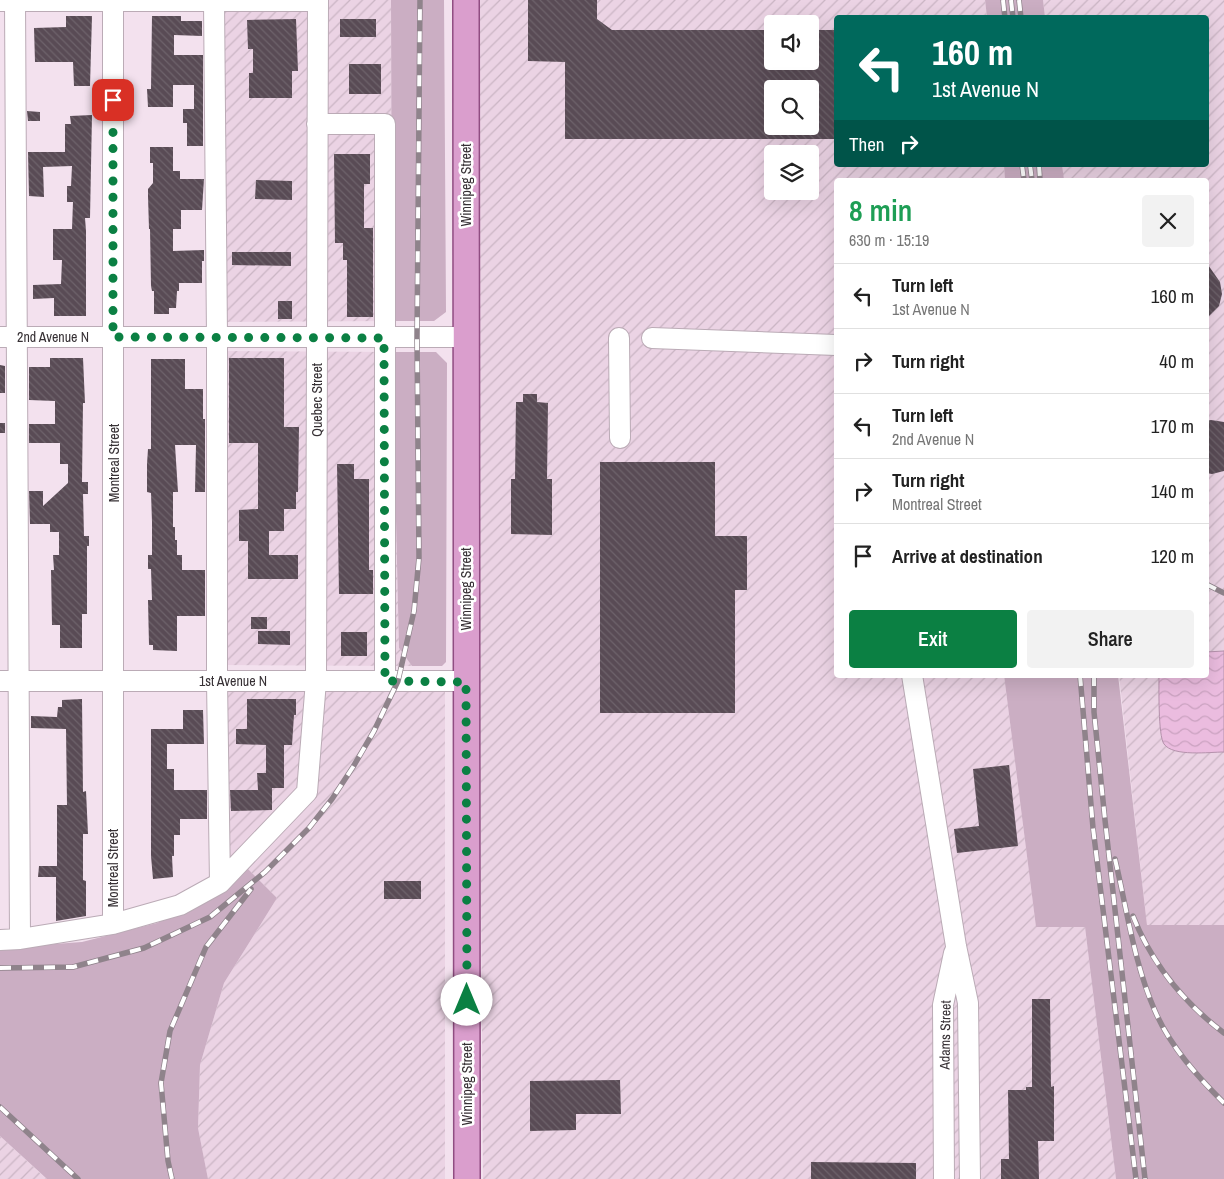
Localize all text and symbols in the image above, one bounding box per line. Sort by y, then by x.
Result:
map controls [764,15,819,200]
button: sound [764,15,819,70]
text: 160 m [932,29,1013,76]
icon: left [849,35,914,100]
text: 1st Avenue N [932,74,1039,104]
pin [92,79,134,121]
button: search [764,80,819,135]
icon: arrive [99,86,127,114]
icon: right [895,130,923,158]
text: Then [849,131,885,157]
street label: Winnipeg Street [457,144,475,226]
button: layers [764,145,819,200]
text: 8 min [849,190,912,230]
button: close [1142,195,1194,247]
text: 630 m · 15:19 [849,229,929,251]
text: Turn left [892,272,953,298]
icon: left [849,282,877,310]
text: 160 m [1151,283,1194,309]
text: 1st Avenue N [892,298,970,320]
street label: 2nd Avenue N [17,328,89,346]
icon: right [849,347,877,375]
text: Turn right [892,348,964,374]
text: 40 m [1159,348,1194,374]
street label: Quebec Street [308,363,326,437]
text: Turn left [892,402,953,428]
icon: left [849,412,877,440]
text: 170 m [1151,413,1194,439]
street label: Montreal Street [105,424,123,502]
text: 2nd Avenue N [892,428,974,450]
text: Turn right [892,467,964,493]
icon: right [849,477,877,505]
text: 140 m [1151,478,1194,504]
text: Montreal Street [892,493,982,515]
icon: arrive [849,542,877,570]
text: Arrive at destination [892,543,1043,569]
text: 120 m [1151,543,1194,569]
street label: Winnipeg Street [457,548,475,630]
button: Exit [849,610,1017,668]
button: Share [1027,610,1194,668]
street label: 1st Avenue N [199,672,267,690]
street label: Montreal Street [104,829,122,907]
position arrow [440,973,492,1025]
street label: Adams Street [935,1000,955,1071]
street label: Winnipeg Street [458,1043,476,1125]

